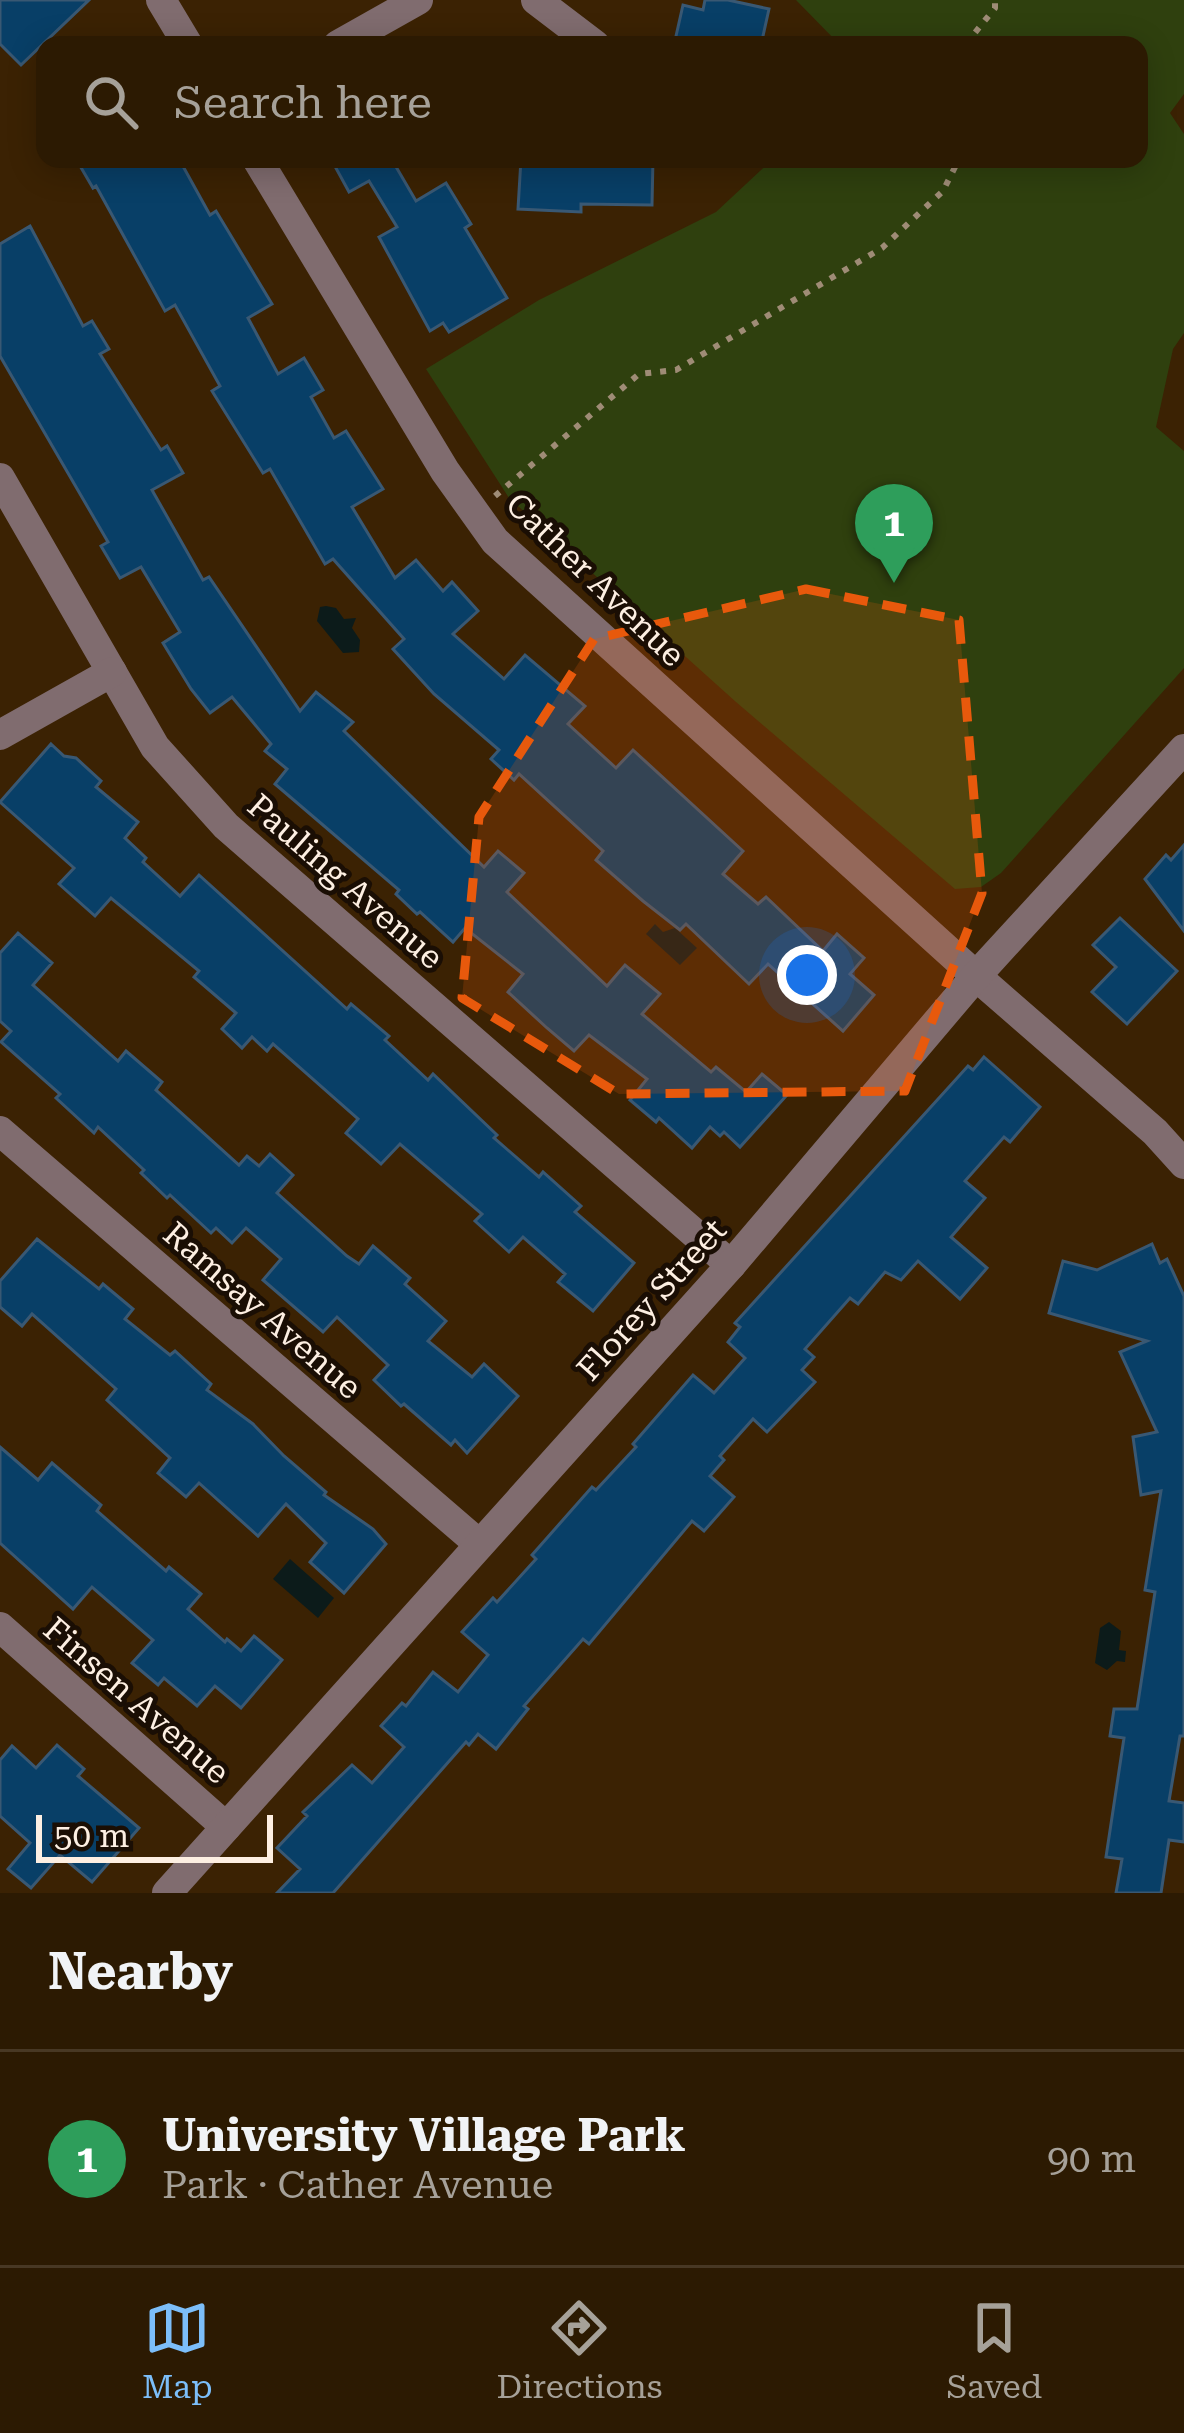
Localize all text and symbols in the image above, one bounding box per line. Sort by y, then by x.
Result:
search box [36,36,1148,168]
icon: search [78,69,144,135]
text: Search here [174,76,432,129]
street label: Cather Avenue [498,484,693,674]
pin: 1 [855,484,933,583]
street label: Pauling Avenue [240,786,451,977]
your location [777,945,837,1005]
street label: Florey Street [569,1211,734,1388]
street label: Ramsay Avenue [156,1214,370,1407]
street label: Finsen Avenue [36,1609,237,1792]
scale bar [36,1809,273,1862]
text: 50 m [54,1816,129,1855]
text: Nearby [48,1942,233,2001]
text: University Village Park [162,2109,686,2162]
text: 1 [76,2136,98,2182]
text: 90 m [1047,2136,1136,2182]
text: Park · Cather Avenue [162,2162,553,2208]
tab: Map [142,2295,213,2406]
tab: Directions [496,2295,662,2406]
tab: Saved [946,2295,1042,2406]

